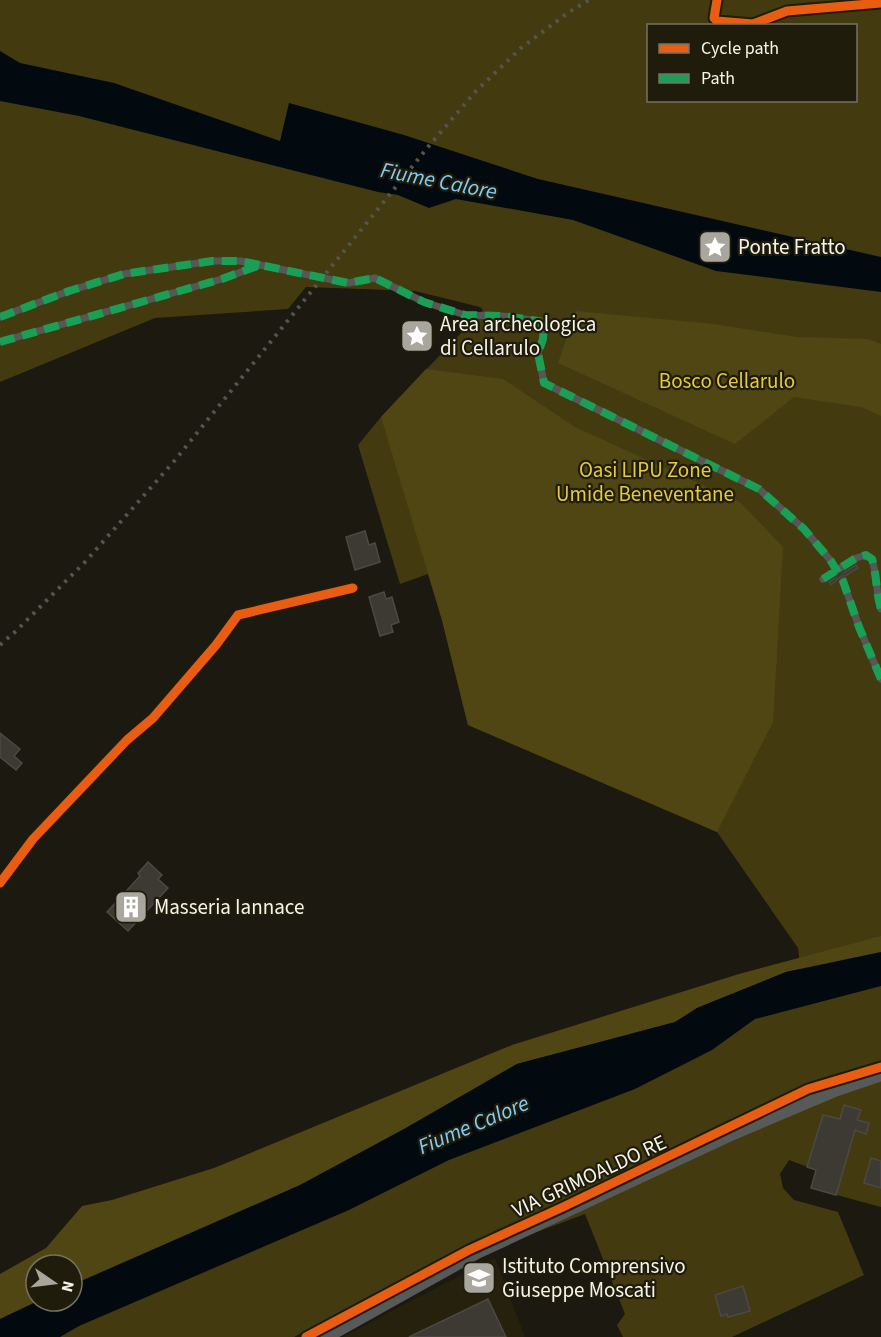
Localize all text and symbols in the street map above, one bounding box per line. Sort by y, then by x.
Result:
legend [647,24,857,102]
text: Cycle path [701,36,779,61]
text: Path [701,66,735,91]
water label: Fiume Calore [378,154,500,208]
place icon: Ponte Fratto [697,229,733,265]
place label: Ponte Fratto [738,232,846,262]
place label: Area archeologica di Cellarulo [440,309,596,363]
place icon: Area archeologica di Cellarulo [399,318,435,354]
park label: Bosco Cellarulo [659,366,795,396]
park label: Oasi LIPU Zone Umide Beneventane [556,455,734,509]
building icon: Masseria Iannace [113,889,149,925]
place label: Masseria Iannace [154,892,304,922]
water label: Fiume Calore [413,1087,534,1163]
street label: VIA GRIMOALDO RE [507,1127,671,1225]
place label: Istituto Comprensivo Giuseppe Moscati [502,1251,686,1305]
north arrow [24,1253,84,1313]
school or university icon: Istituto Comprensivo Giuseppe Moscati [461,1260,497,1296]
text: N [56,1279,80,1294]

